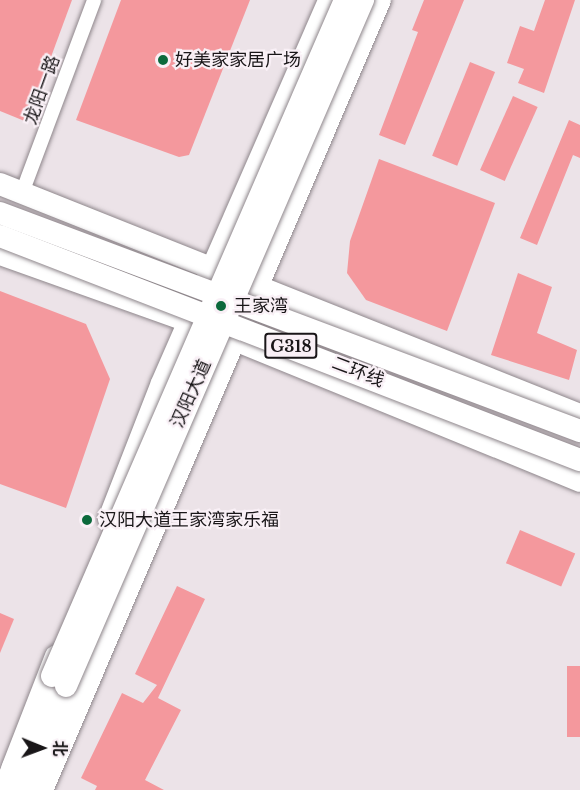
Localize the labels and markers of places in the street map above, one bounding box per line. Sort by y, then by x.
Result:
place label: 好美家家居广场 [175,49,301,71]
marker: 好美家家居广场 [156,53,170,67]
place label: 王家湾 [234,295,288,317]
marker: 王家湾 [212,297,230,315]
place label: 汉阳大道王家湾家乐福 [99,509,279,531]
marker: 汉阳大道王家湾家乐福 [80,513,94,527]

